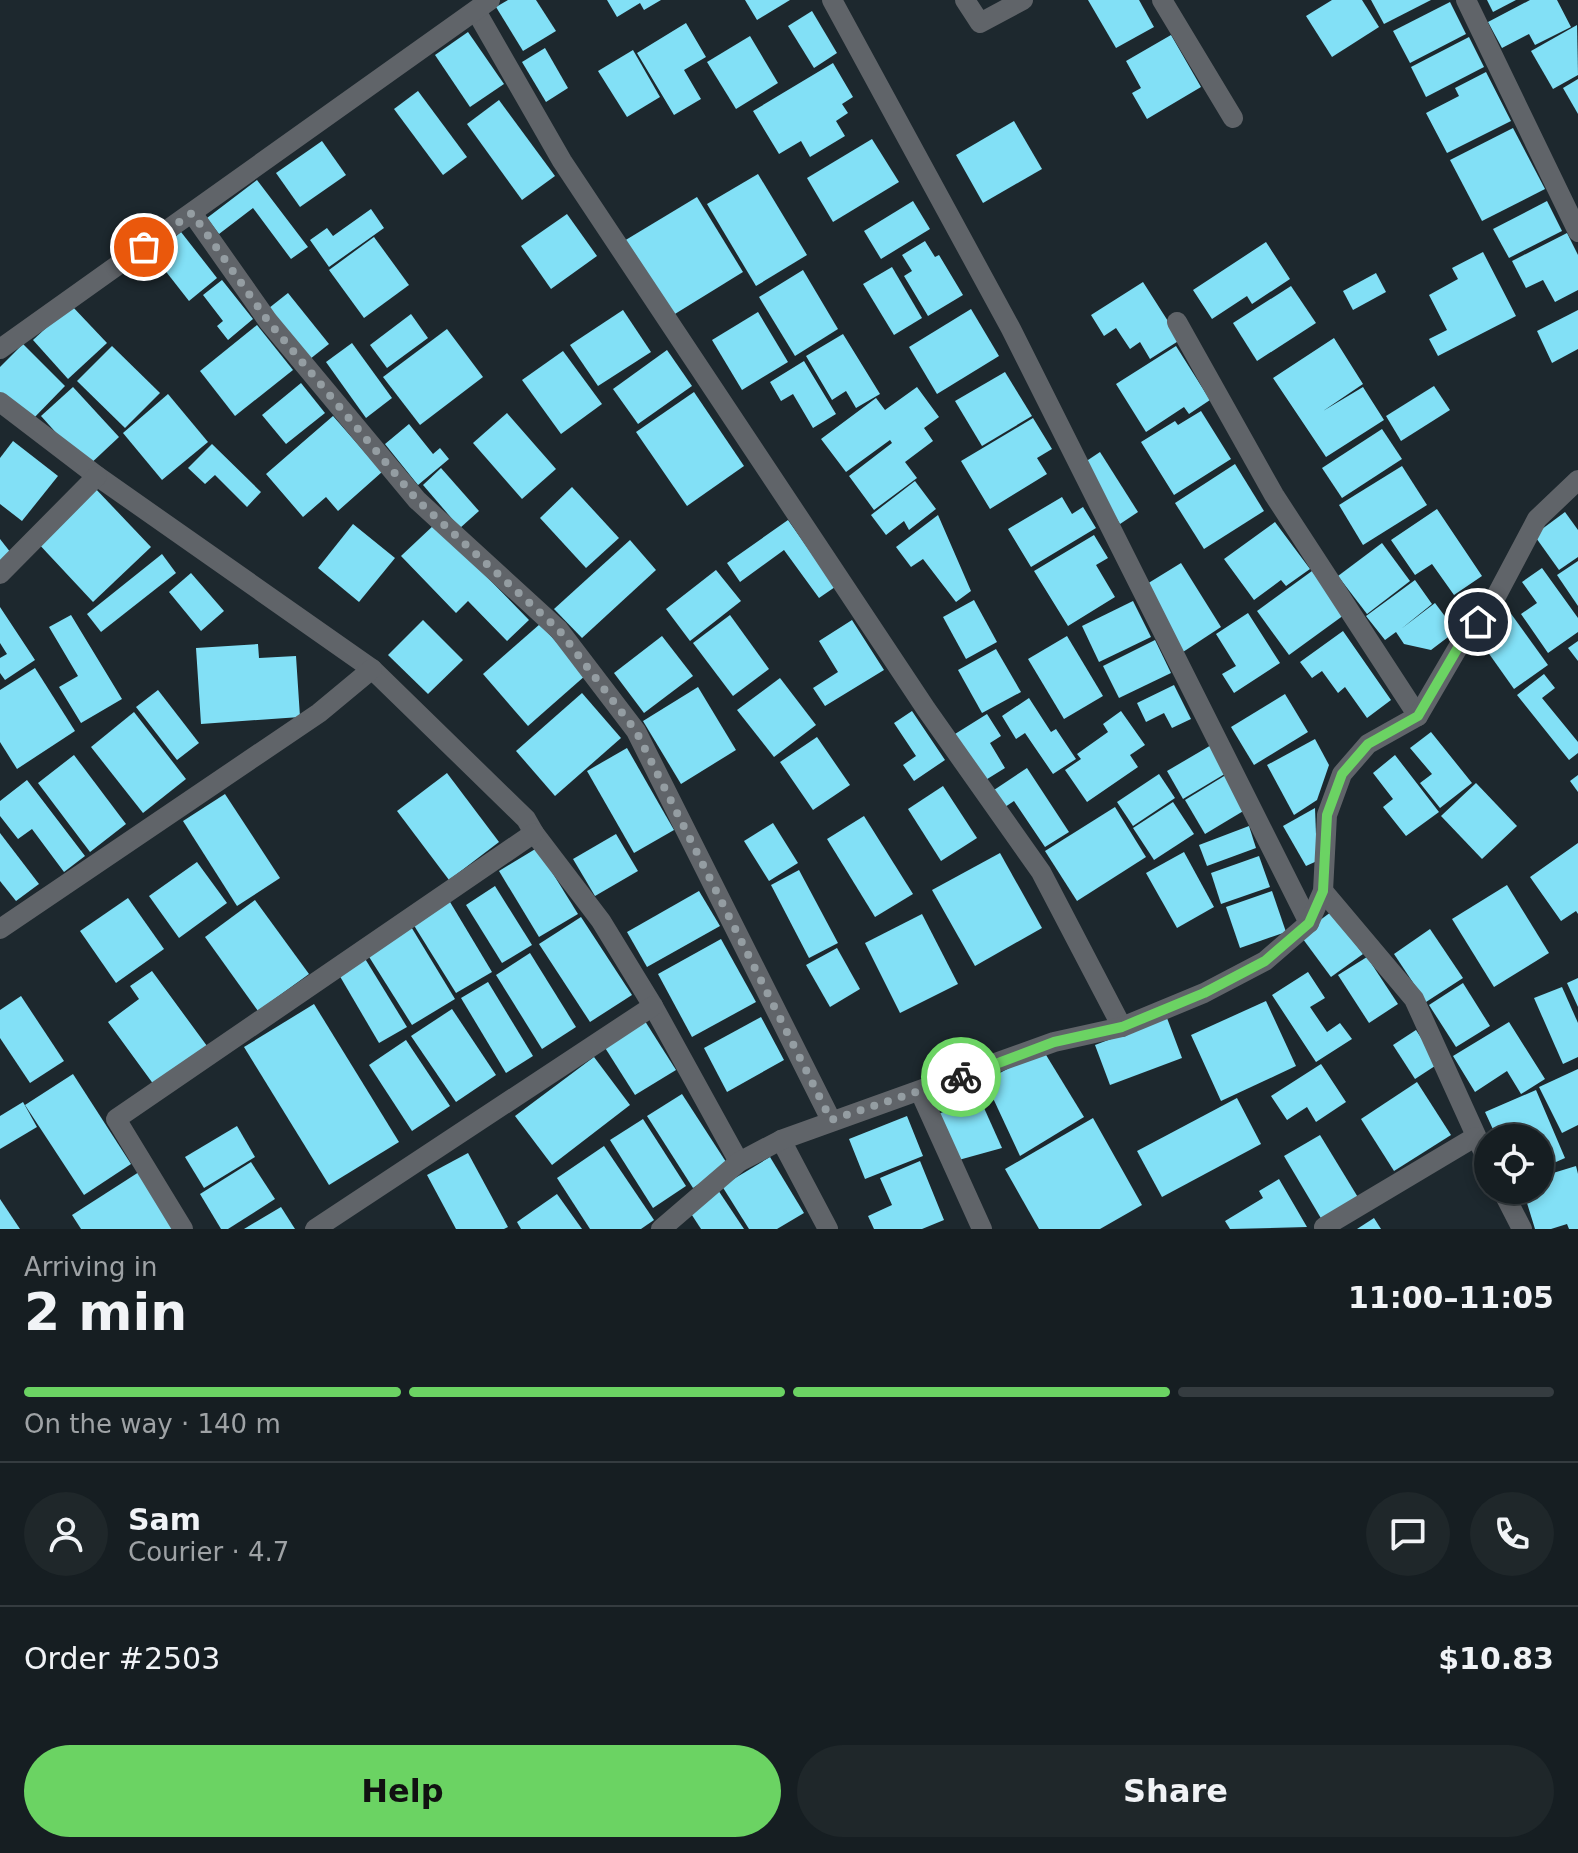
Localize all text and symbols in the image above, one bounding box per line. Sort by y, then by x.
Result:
pin [110,213,178,281]
icon: bag [122,225,166,269]
pin [1444,588,1512,656]
icon: home [1456,600,1500,644]
courier [921,1037,1001,1117]
icon: bike [939,1055,983,1099]
map controls [1474,1124,1554,1204]
button: locate [1474,1124,1554,1204]
text: Arriving in [24,1252,158,1282]
text: 11:00–11:05 [1348,1280,1554,1315]
text: 2 min [24,1282,187,1342]
text: On the way · 140 m [24,1409,281,1439]
button: person [24,1492,108,1576]
button: chat [1366,1492,1450,1576]
button: phone [1470,1492,1554,1576]
text: Sam [128,1502,201,1537]
text: Courier · 4.7 [128,1537,289,1567]
text: Order #2503 [24,1641,220,1676]
text: $10.83 [1438,1641,1554,1676]
button: Help [24,1745,781,1837]
button: Share [797,1745,1554,1837]

